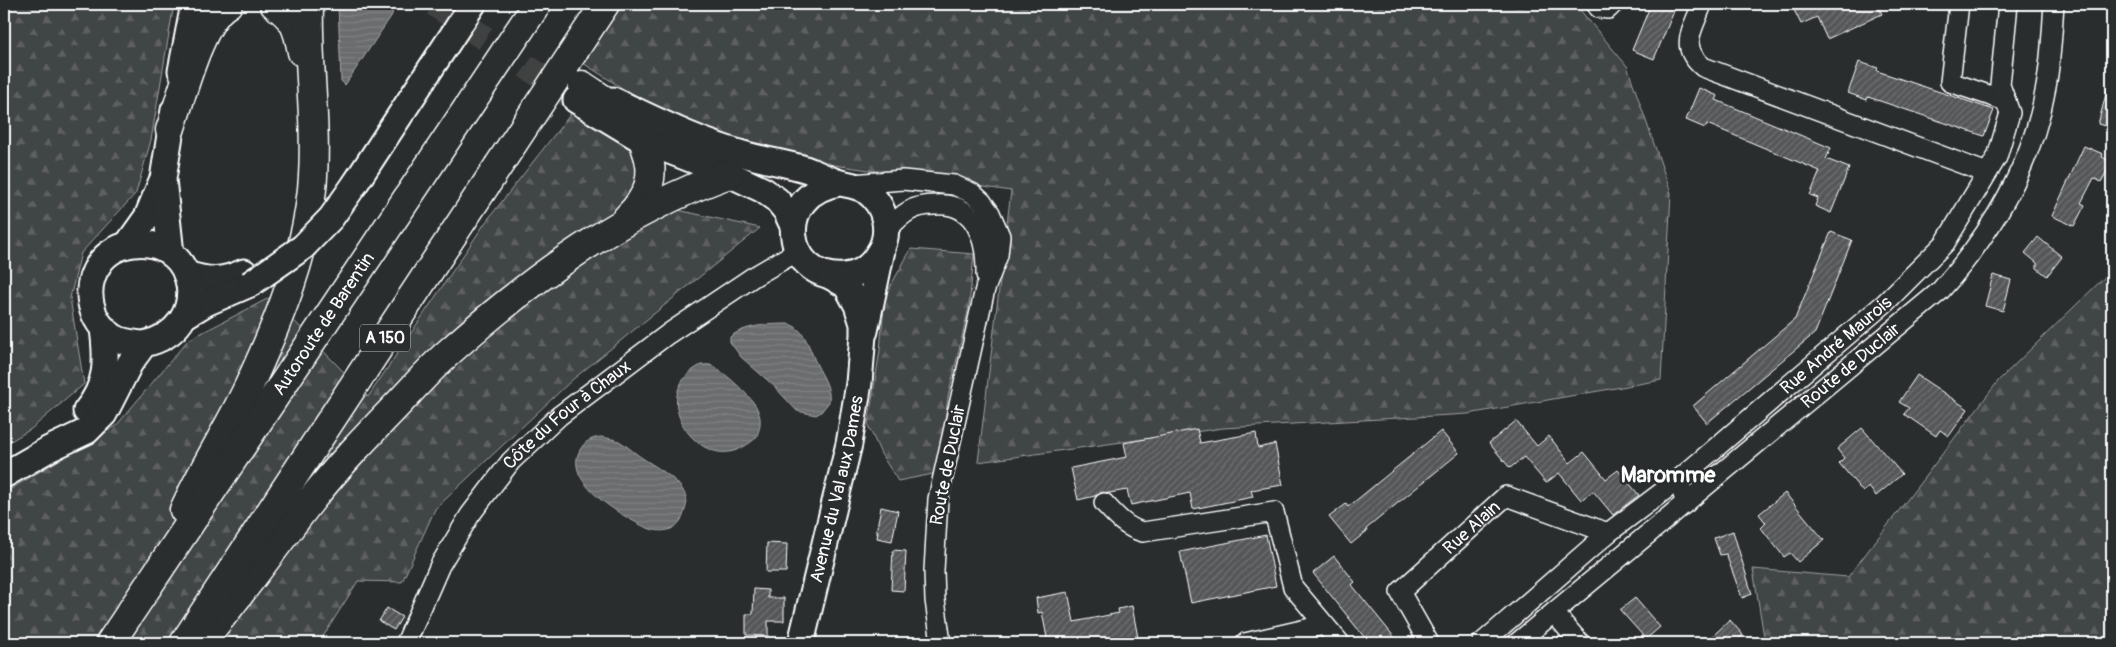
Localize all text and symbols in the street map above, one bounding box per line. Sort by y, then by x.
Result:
street label: Autoroute de Barentin [267,248,379,400]
street label: Rue André Maurois [1775,291,1897,399]
street label: Route de Duclair [1796,317,1905,413]
road number: A 150 [360,324,410,352]
street label: Côte du Four à Chaux [498,355,635,474]
street label: Avenue du Val aux Dames [804,394,868,585]
street label: Route de Duclair [925,402,971,527]
district label: Maromme [1621,461,1716,489]
street label: Rue Alain [1438,495,1505,559]

